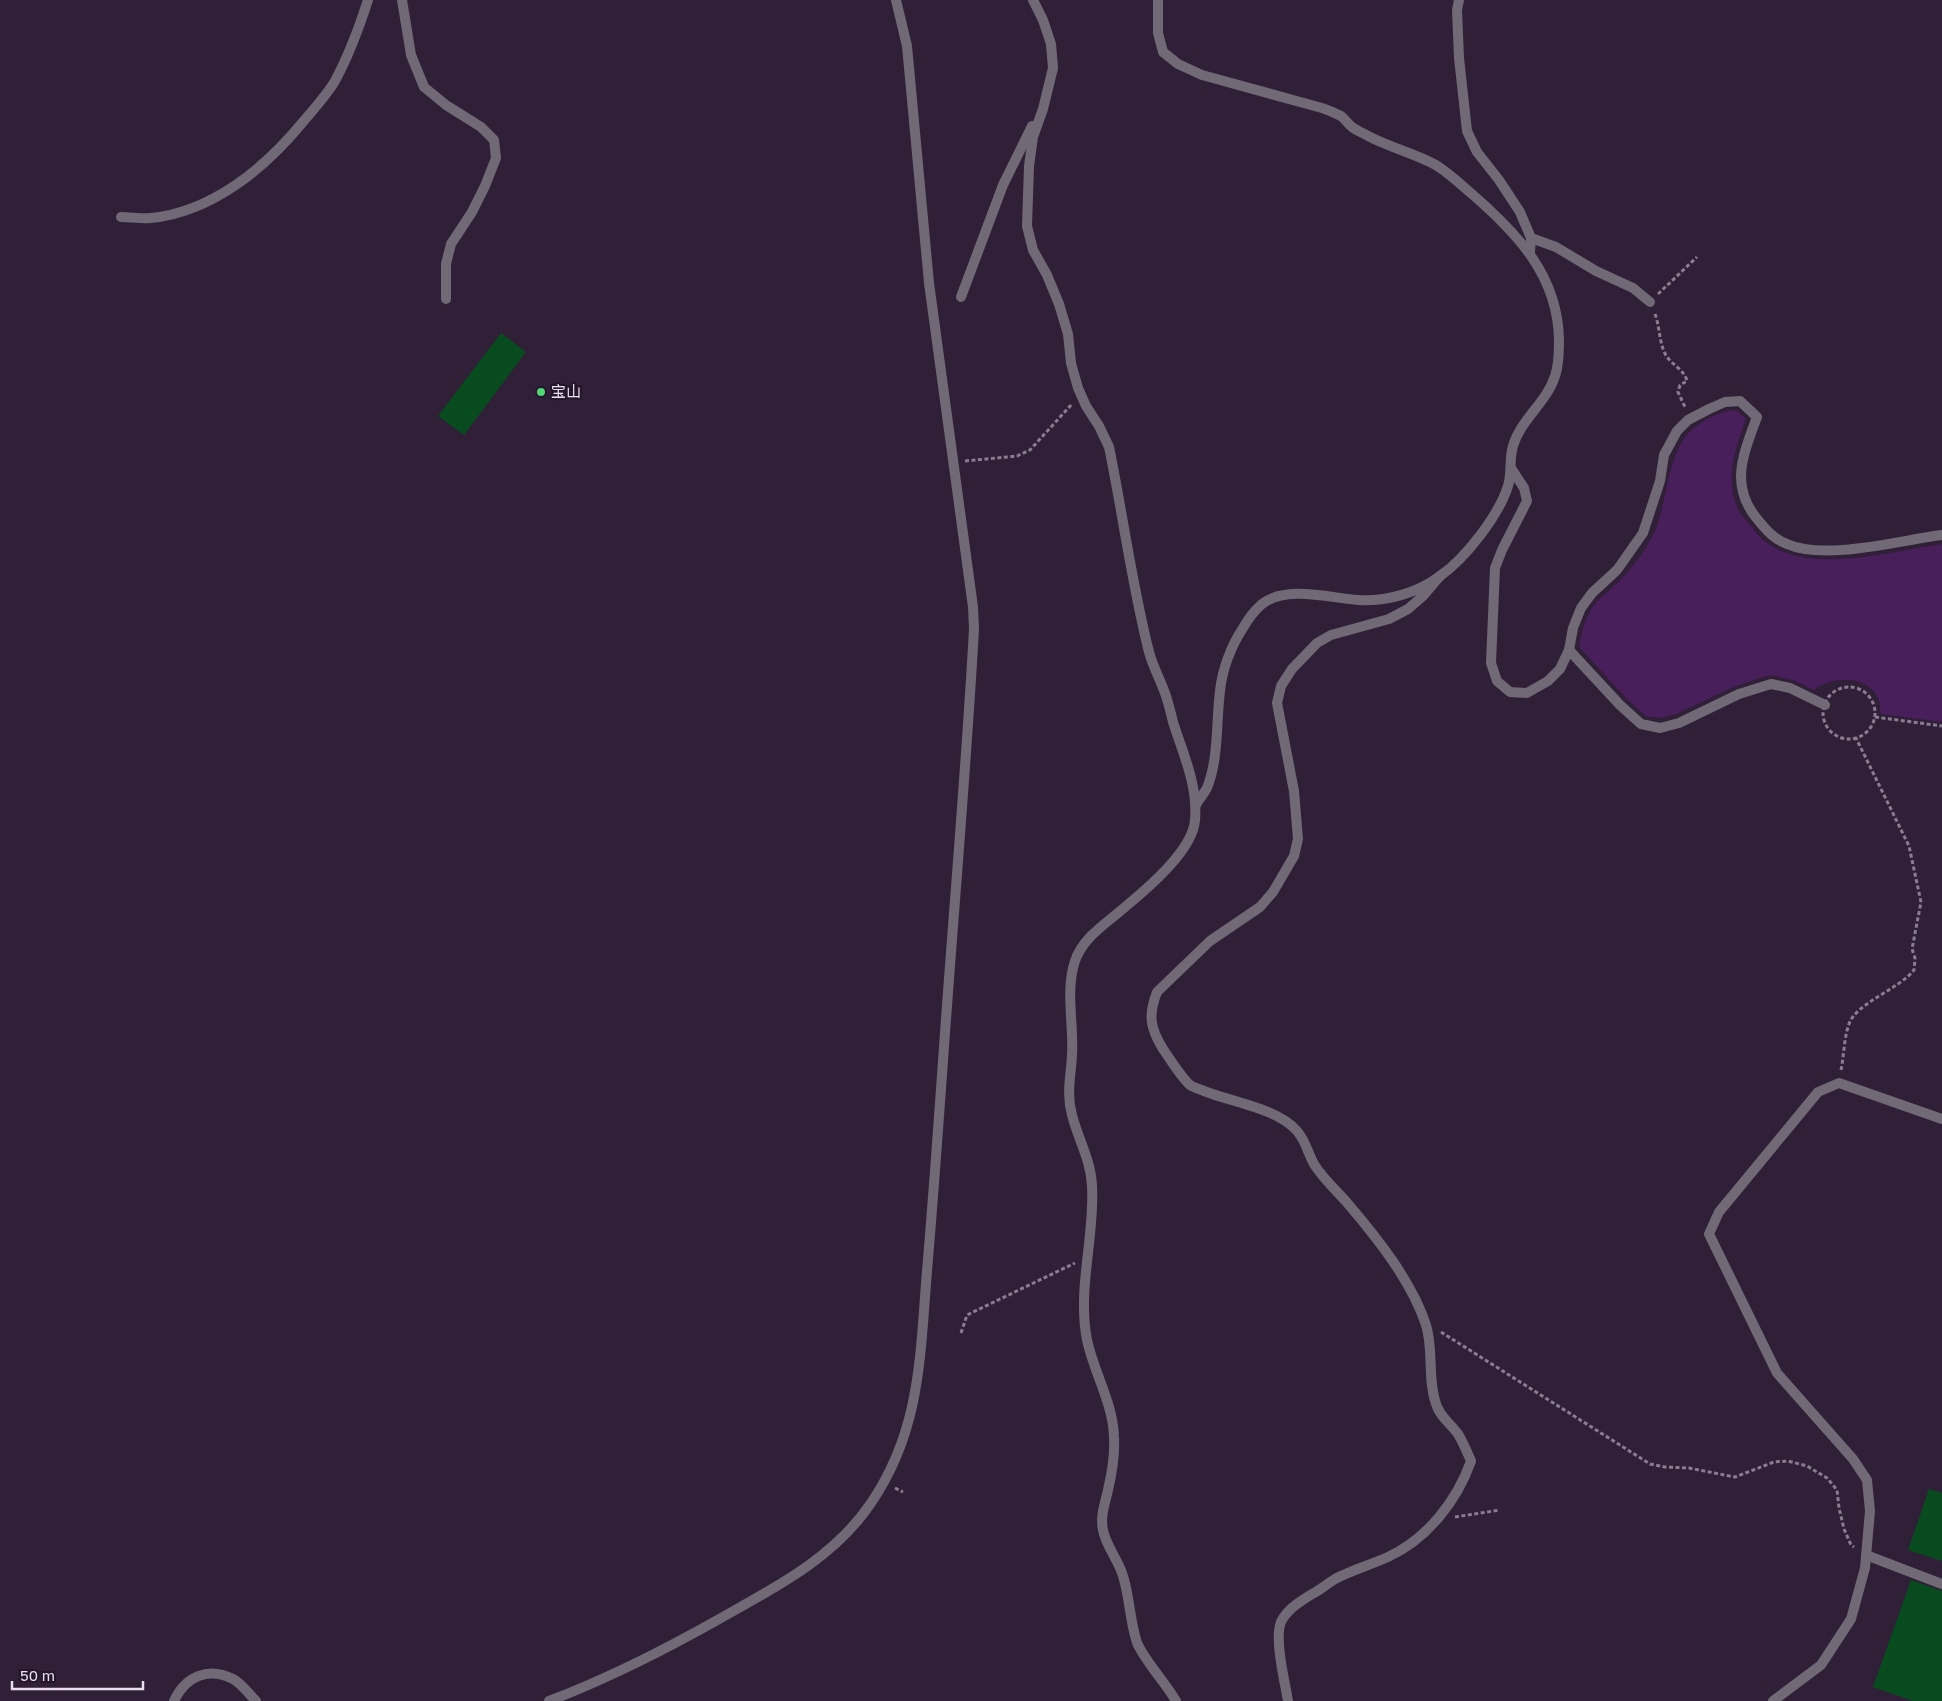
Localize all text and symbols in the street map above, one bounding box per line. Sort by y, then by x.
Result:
place label: 宝山 [551,382,581,400]
marker: 宝山 [535,386,547,398]
scale bar [12,1658,144,1690]
text: 50 m [20,1666,55,1684]

